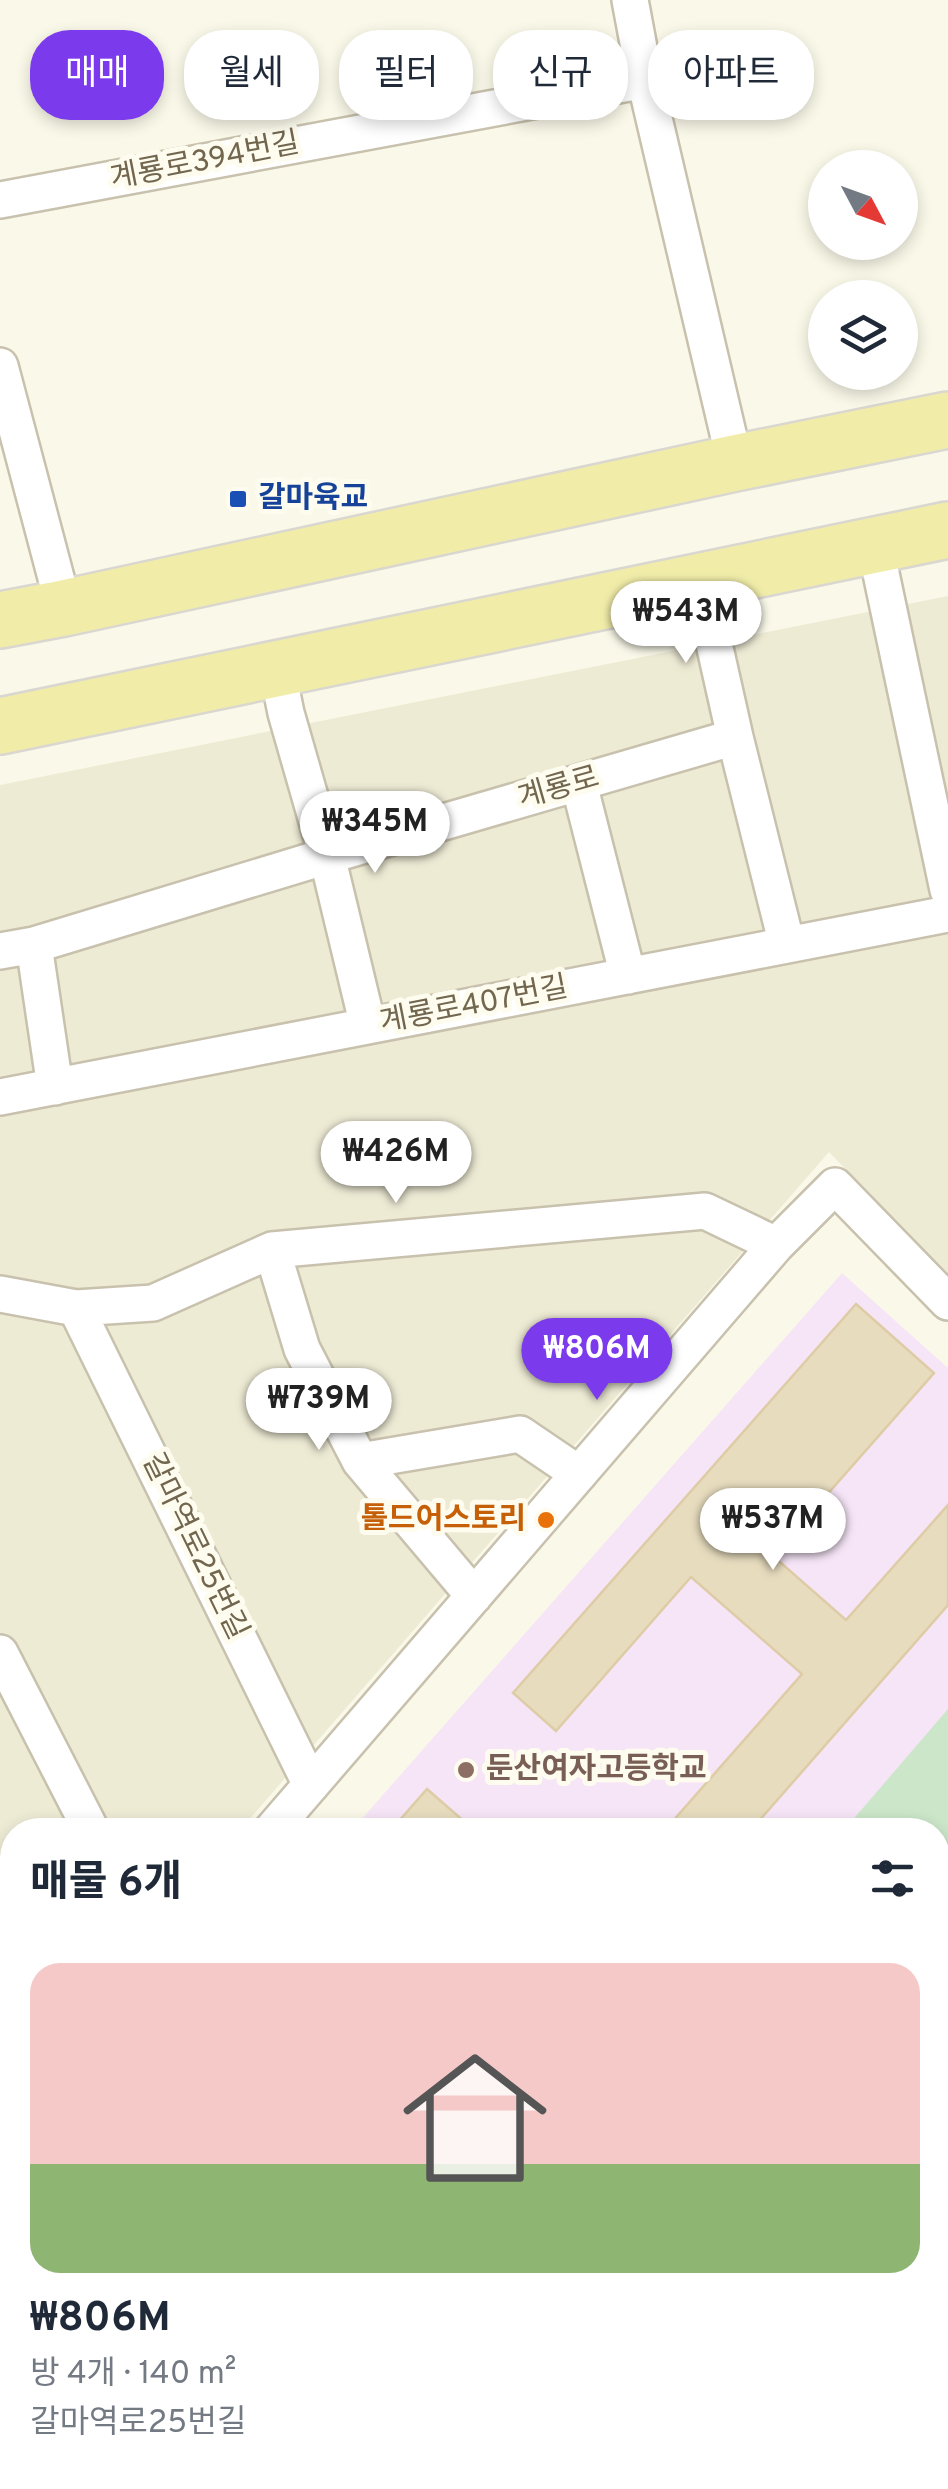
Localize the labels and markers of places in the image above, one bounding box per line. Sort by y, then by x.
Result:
place label: 갈마육교 [258,481,368,518]
marker: 갈마육교 [227,488,249,510]
pin: ₩543M [616,581,756,666]
pin: ₩345M [305,791,445,876]
pin: ₩426M [326,1121,466,1206]
pin: ₩806M [527,1318,667,1403]
pin: ₩739M [249,1368,389,1453]
pin: ₩537M [703,1488,843,1573]
place label: 톨드어스토리 [360,1502,526,1539]
marker: 톨드어스토리 [535,1509,557,1531]
place label: 둔산여자고등학교 [486,1752,707,1789]
marker: 둔산여자고등학교 [455,1759,477,1781]

